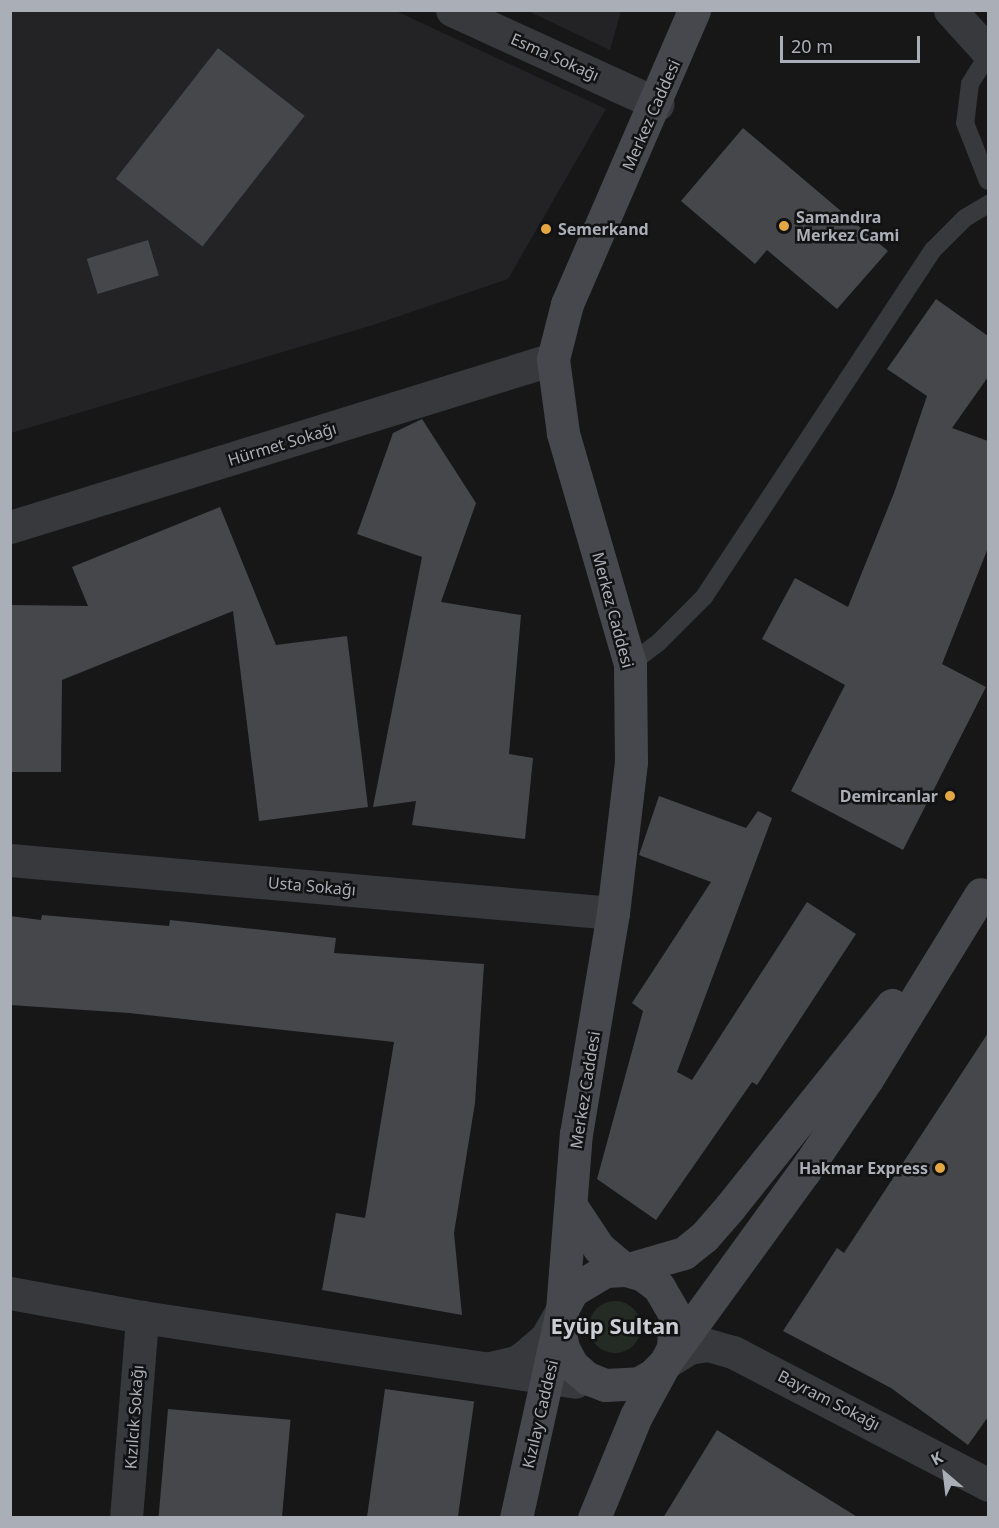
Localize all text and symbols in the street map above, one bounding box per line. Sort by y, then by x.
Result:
scale bar [783,24,922,62]
street label: Esma Sokağı [508,29,602,85]
text: 20 m [791,34,833,58]
street label: Merkez Caddesi [618,57,684,173]
place label: Samandıra Merkez Cami [796,207,899,245]
place label: Semerkand [558,219,649,239]
marker: Samandıra Merkez Cami [777,219,791,233]
marker: Semerkand [539,222,553,236]
street label: Hürmet Sokağı [226,418,338,470]
street label: Merkez Caddesi [588,550,638,670]
place label: Demircanlar [840,786,938,806]
marker: Demircanlar [943,789,957,803]
street label: Usta Sokağı [267,873,357,899]
street label: Merkez Caddesi [566,1030,604,1150]
place label: Hakmar Express [799,1158,928,1178]
marker: Hakmar Express [933,1161,947,1175]
district label: Eyüp Sultan [551,1313,679,1339]
street label: Kızılay Caddesi [518,1358,562,1470]
street label: Kızılcık Sokağı [121,1364,147,1470]
street label: Bayram Sokağı [775,1366,883,1434]
north arrow [915,1444,975,1504]
text: K [927,1446,946,1470]

